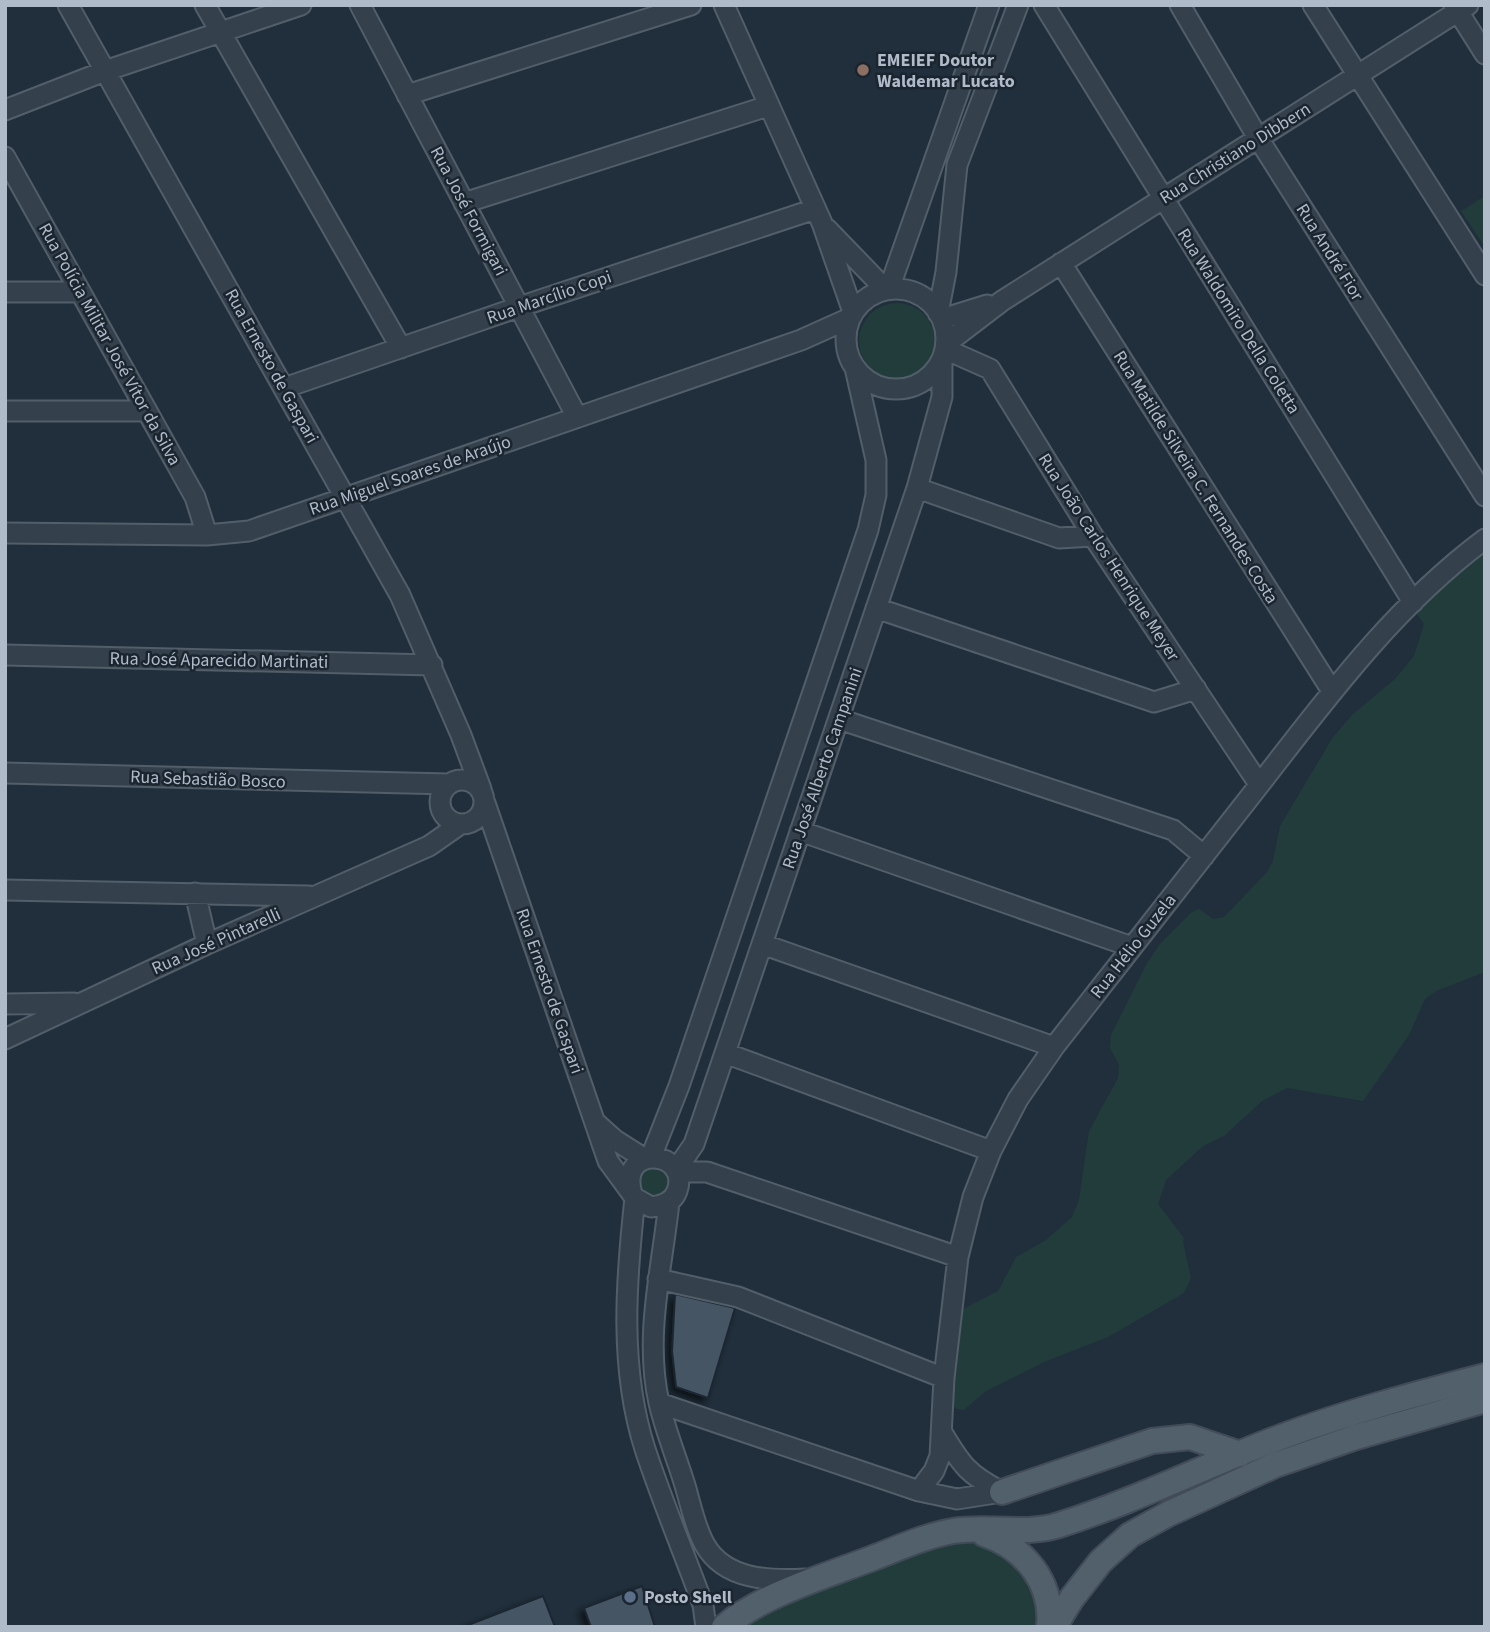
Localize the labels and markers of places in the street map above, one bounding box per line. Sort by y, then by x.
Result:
place label: EMEIEF Doutor Waldemar Lucato [877,48,1015,94]
marker: EMEIEF Doutor Waldemar Lucato [855,62,871,78]
place label: Posto Shell [644,1585,732,1610]
marker: Posto Shell [622,1589,638,1605]

